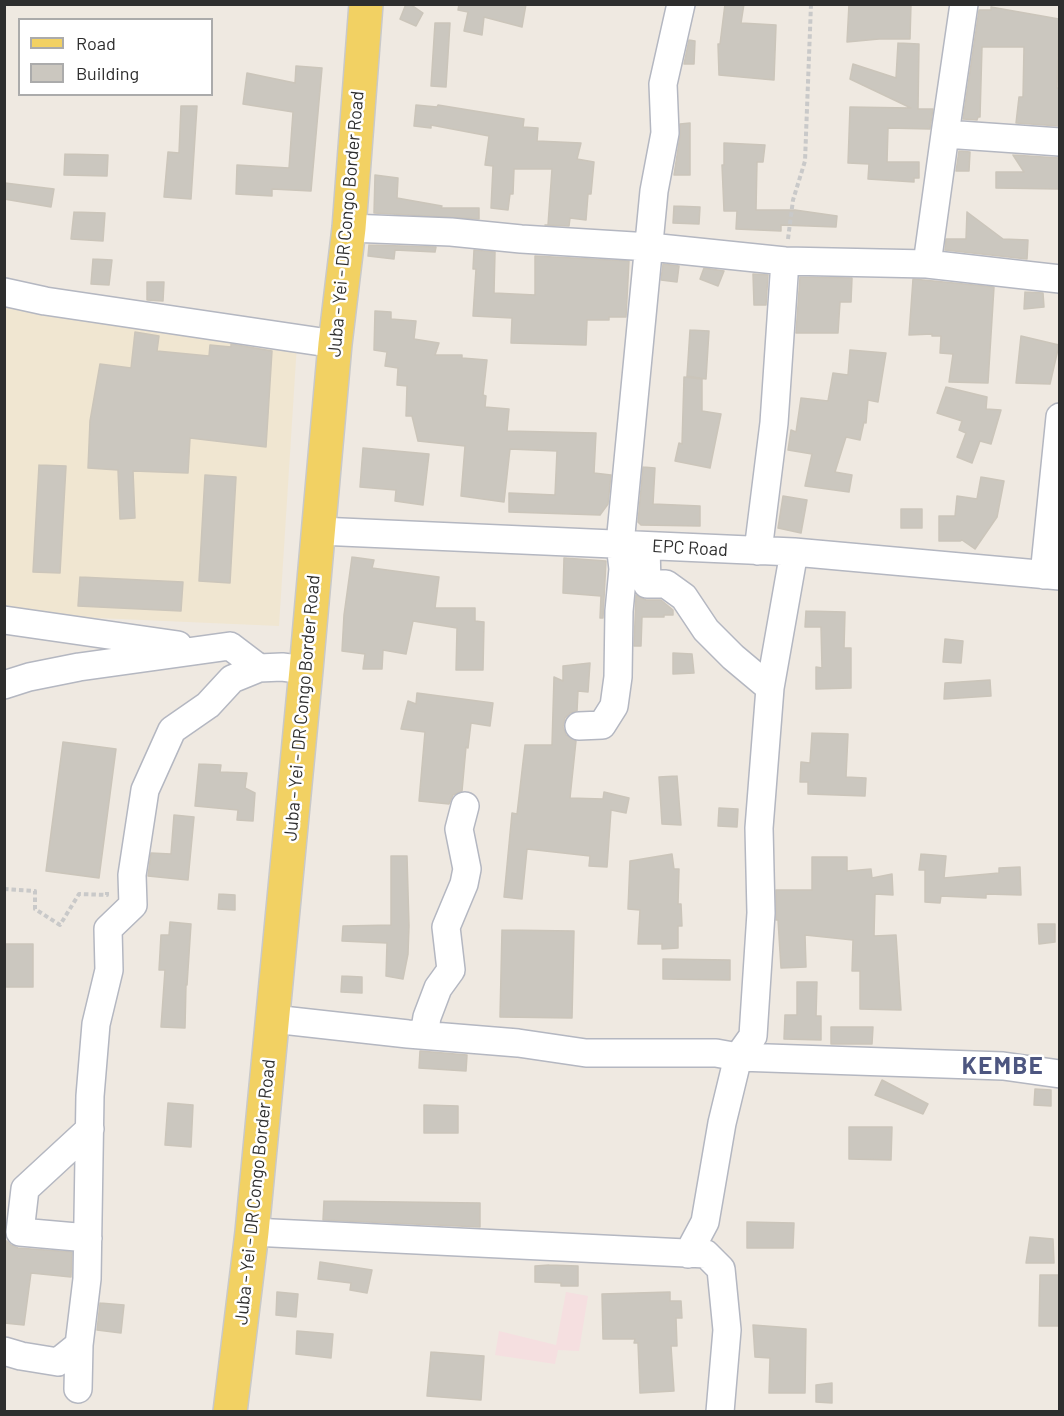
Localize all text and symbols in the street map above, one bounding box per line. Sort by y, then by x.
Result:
legend [18,18,213,96]
text: Road [76,32,116,54]
text: Building [76,62,139,84]
street label: Juba - Yei - DR Congo Border Road [324,90,368,358]
street label: EPC Road [652,535,728,561]
street label: Juba - Yei - DR Congo Border Road [280,574,324,842]
district label: KEMBE [962,1052,1044,1080]
street label: Juba - Yei - DR Congo Border Road [230,1058,280,1326]

